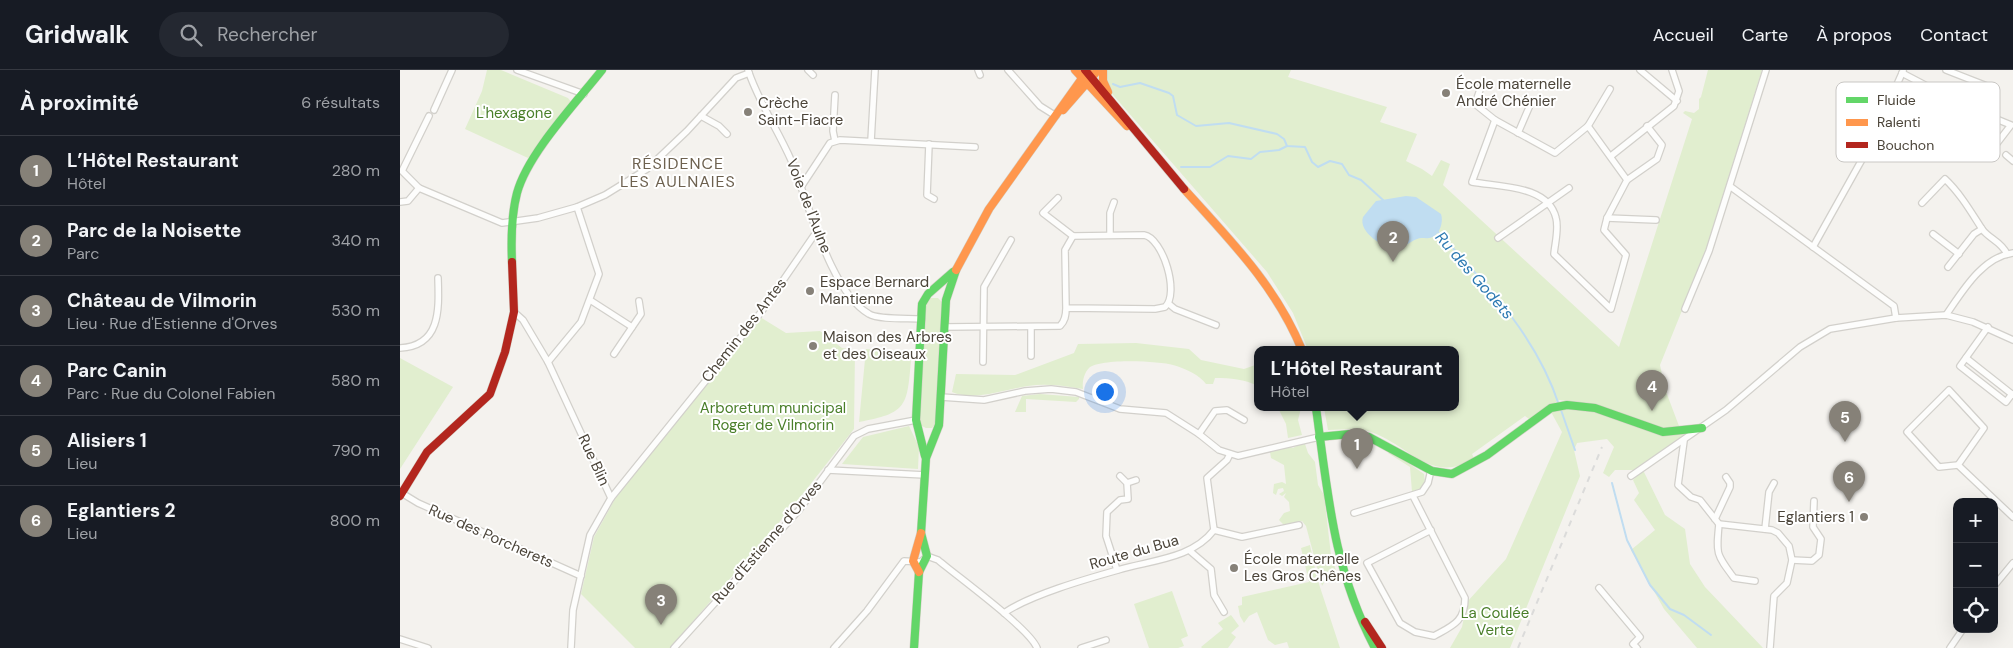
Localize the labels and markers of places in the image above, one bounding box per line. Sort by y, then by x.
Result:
place label: École maternelle André Chénier [1456,74,1571,111]
marker: École maternelle André Chénier [1440,87,1452,99]
place label: Crèche Saint-Fiacre [758,93,843,130]
marker: Crèche Saint-Fiacre [742,106,754,118]
pin: 2 [1377,221,1409,262]
place label: Espace Bernard Mantienne [820,272,929,309]
marker: Espace Bernard Mantienne [804,285,816,297]
place label: Maison des Arbres et des Oiseaux [823,327,952,364]
marker: Maison des Arbres et des Oiseaux [807,340,819,352]
pin: 4 [1636,370,1668,411]
pin: 5 [1829,401,1861,442]
pin: 1 [1341,428,1373,469]
pin: 6 [1833,461,1865,502]
place label: Eglantiers 1 [1777,507,1854,527]
marker: Eglantiers 1 [1858,511,1870,523]
place label: École maternelle Les Gros Chênes [1244,549,1361,586]
marker: École maternelle Les Gros Chênes [1228,562,1240,574]
pin: 3 [645,584,677,625]

